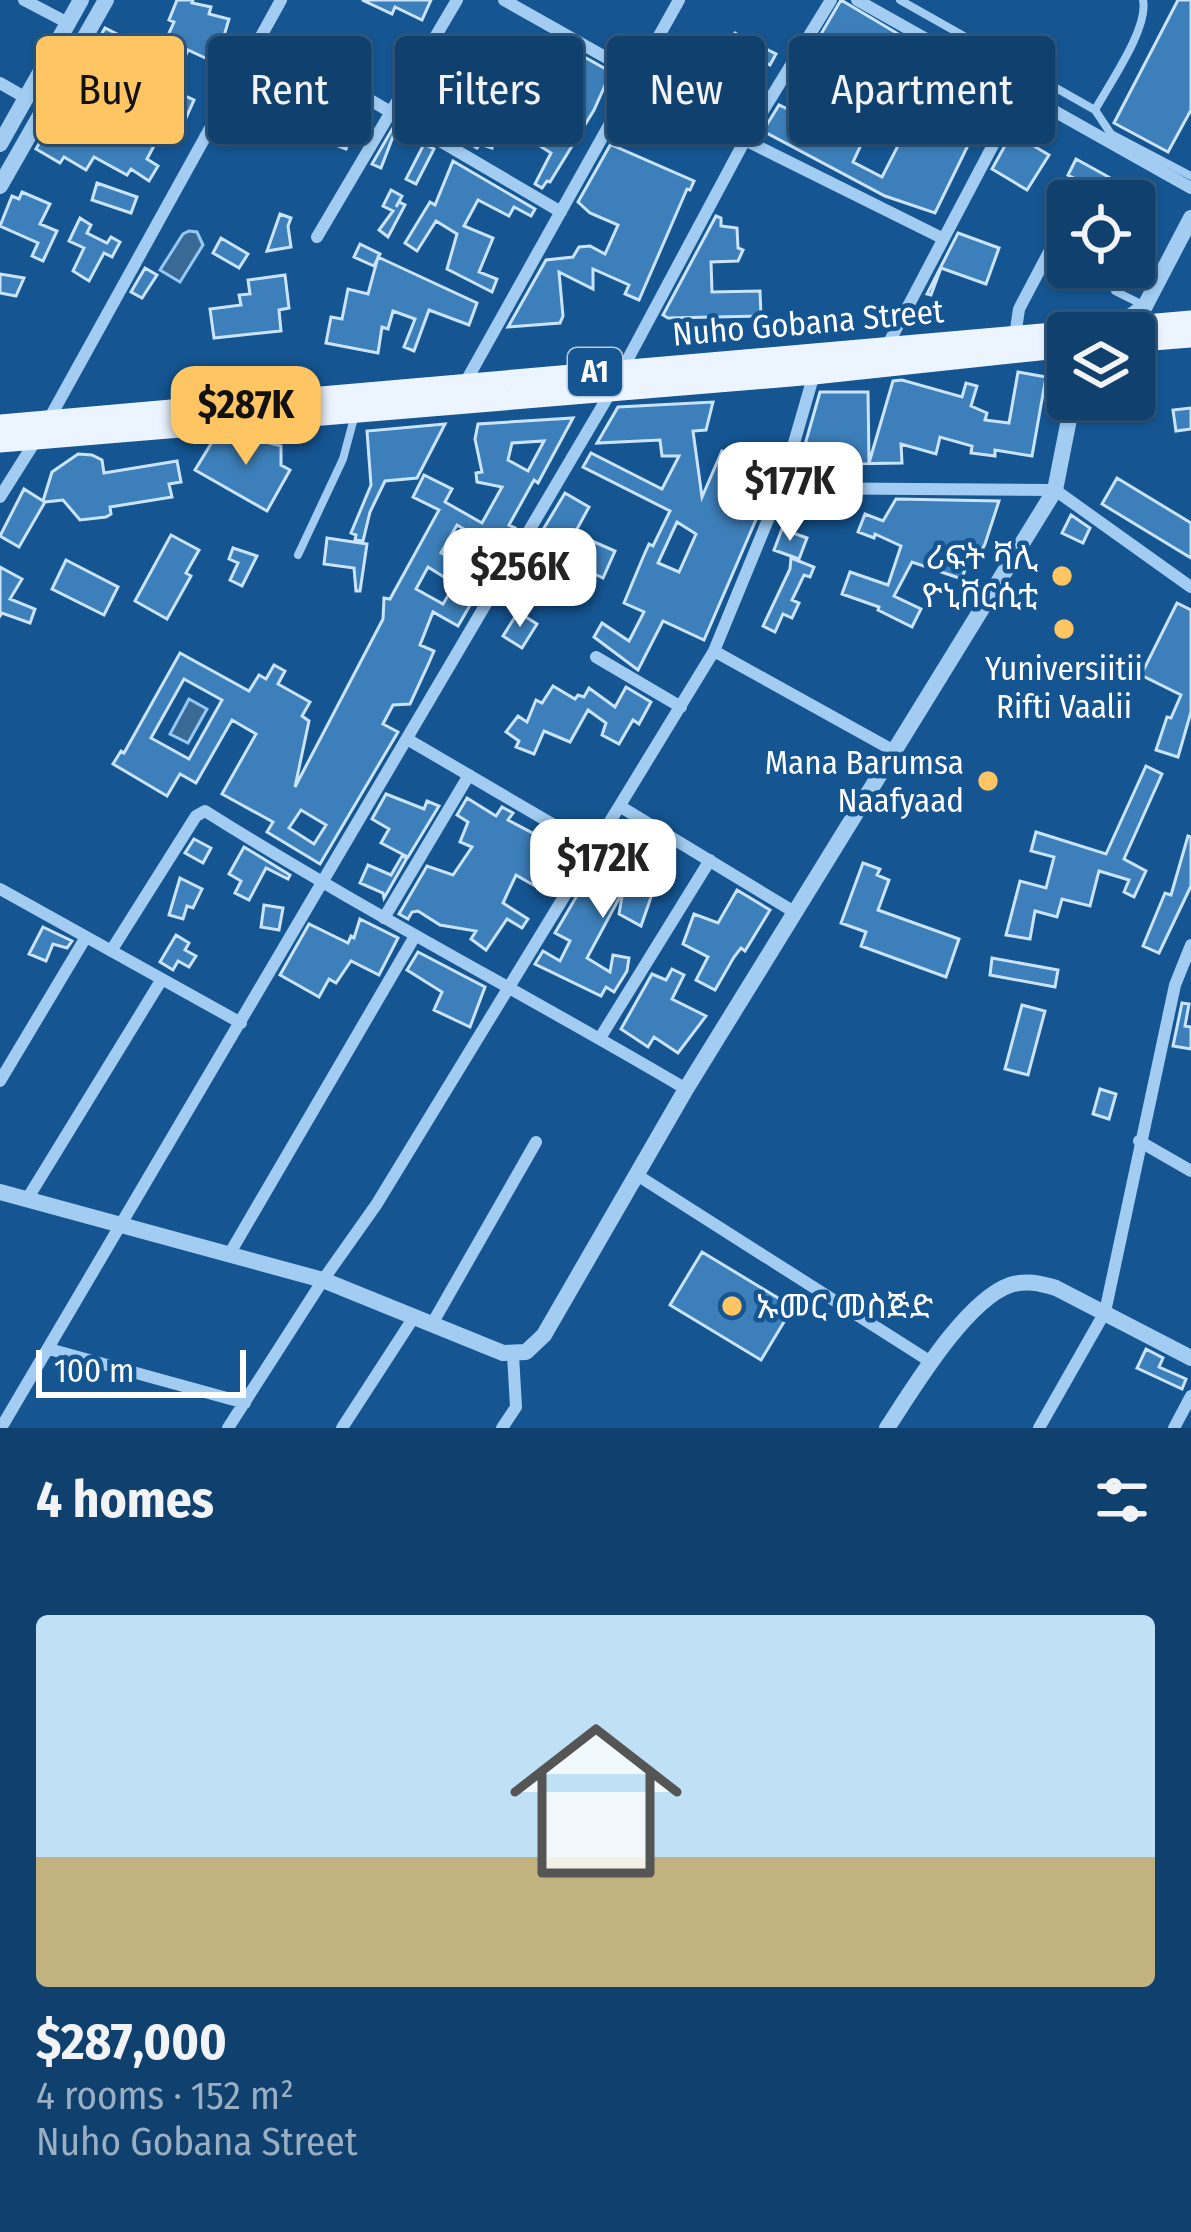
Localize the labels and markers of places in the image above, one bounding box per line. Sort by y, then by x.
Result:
pin: $287K [162,366,330,468]
pin: $177K [706,442,874,544]
pin: $256K [436,528,604,630]
place label: ሪፍት ቫሊ ዮኒቨርሲቲ [922,538,1038,616]
marker: ሪፍት ቫሊ ዮኒቨርሲቲ [1049,563,1075,589]
marker: Yuniversiitii Rifti Vaalii [1051,616,1077,642]
place label: Yuniversiitii Rifti Vaalii [985,649,1143,727]
place label: Mana Barumsa Naafyaad [765,743,964,821]
marker: Mana Barumsa Naafyaad [975,768,1001,794]
pin: $172K [519,819,687,921]
place label: ኡመር መስጅድ [756,1287,933,1327]
marker: ኡመር መስጅድ [719,1293,745,1319]

